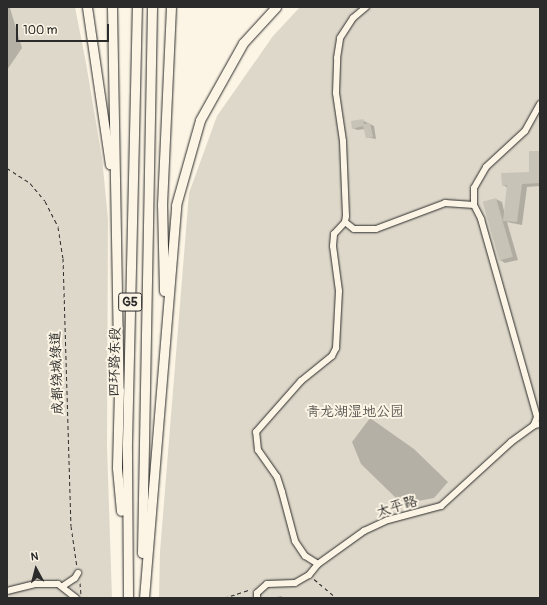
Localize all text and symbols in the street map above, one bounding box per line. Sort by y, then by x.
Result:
scale bar [18,16,111,42]
text: 100 m [23,23,57,38]
road number: G5 [118,291,142,313]
street label: 四环路东段 [106,327,124,397]
street label: 成都绕城绿道 [47,331,67,415]
park label: 青龙湖湿地公园 [306,404,404,420]
street label: 太平路 [374,493,420,521]
north arrow [16,549,56,589]
text: N [30,550,39,563]

